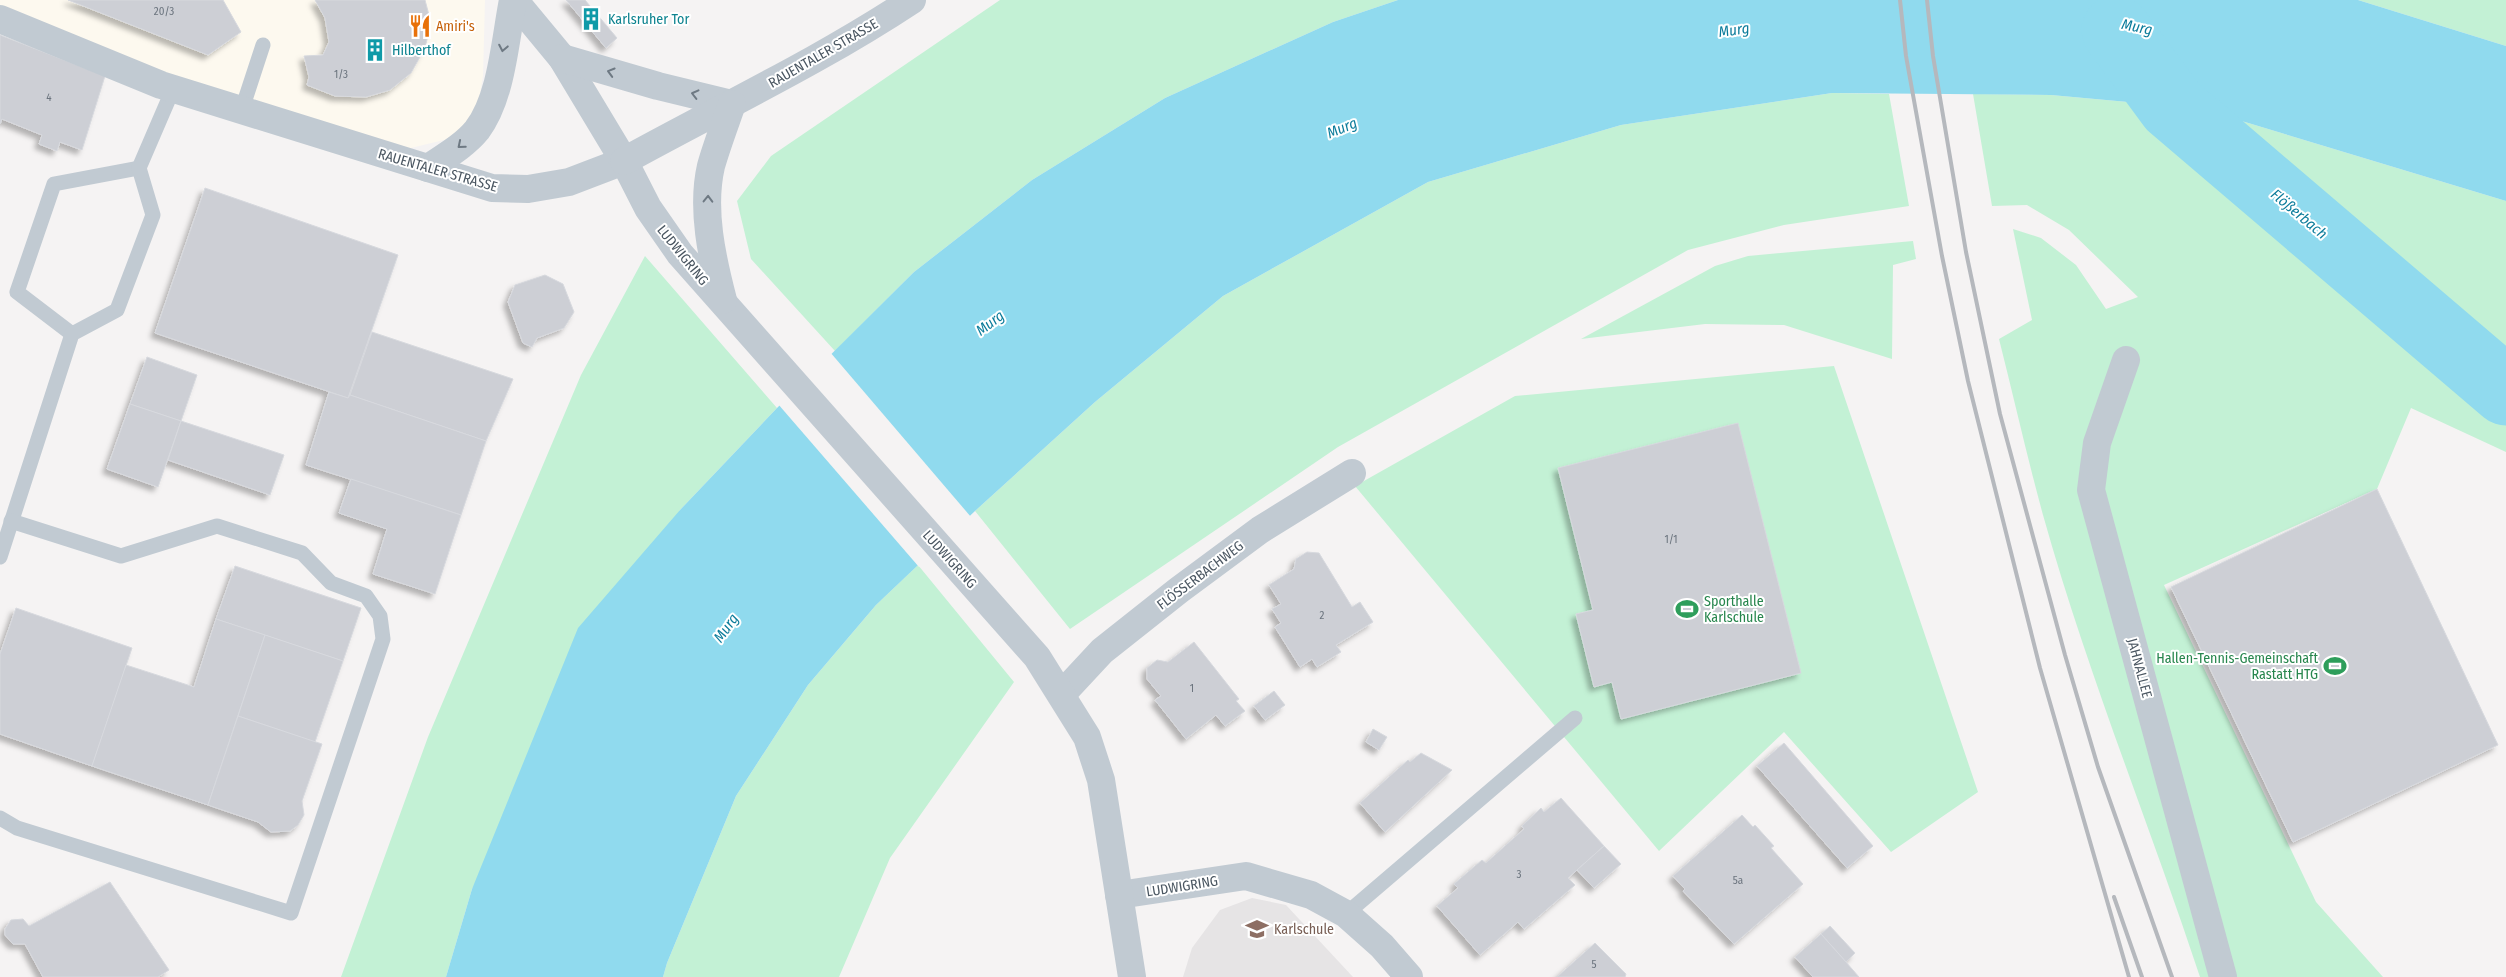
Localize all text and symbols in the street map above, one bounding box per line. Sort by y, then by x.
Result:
house number: 20/3 [154,5,174,18]
building icon: Karlsruher Tor [578,6,604,32]
place label: Karlsruher Tor [608,11,689,28]
restaurant icon: Amiri's [407,13,433,39]
street label: RAUENTALER STRASSE [766,15,881,92]
water label: Murg [2120,15,2154,39]
place label: Amiri's [436,18,475,35]
water label: Murg [1717,19,1751,41]
building icon: Hilberthof [362,37,388,63]
place label: Hilberthof [392,42,452,59]
one-way arrow [499,43,509,52]
one-way arrow [607,67,616,78]
house number: 1/3 [334,68,348,81]
one-way arrow [691,89,700,100]
house number: 4 [46,91,52,104]
water label: Murg [1324,114,1360,142]
one-way arrow [457,139,466,148]
street label: RAUENTALER STRASSE [376,145,500,196]
water label: Flößerbach [2267,185,2331,243]
one-way arrow [703,194,714,202]
street label: LUDWIGRING [653,222,712,289]
water label: Murg [972,306,1008,340]
street label: LUDWIGRING [919,527,980,592]
house number: 1/1 [1664,533,1678,546]
street label: FLÖSSERBACHWEG [1153,537,1247,613]
place label: Sporthalle Karlschule [1704,593,1764,626]
sports icon: Sporthalle Karlschule [1674,596,1700,622]
house number: 2 [1320,609,1325,622]
water label: Murg [710,610,742,646]
street label: JAHNALLEE [2123,636,2156,700]
place label: Hallen-Tennis-Gemeinschaft Rastatt HTG [2156,650,2318,683]
sports icon: Hallen-Tennis-Gemeinschaft Rastatt HTG [2322,653,2348,679]
house number: 1 [1190,682,1194,695]
house number: 3 [1517,868,1522,881]
street label: LUDWIGRING [1145,872,1219,901]
house number: 5a [1733,874,1743,887]
school or university icon: Karlschule [1244,916,1270,942]
place label: Karlschule [1274,921,1334,938]
house number: 5 [1591,958,1597,971]

